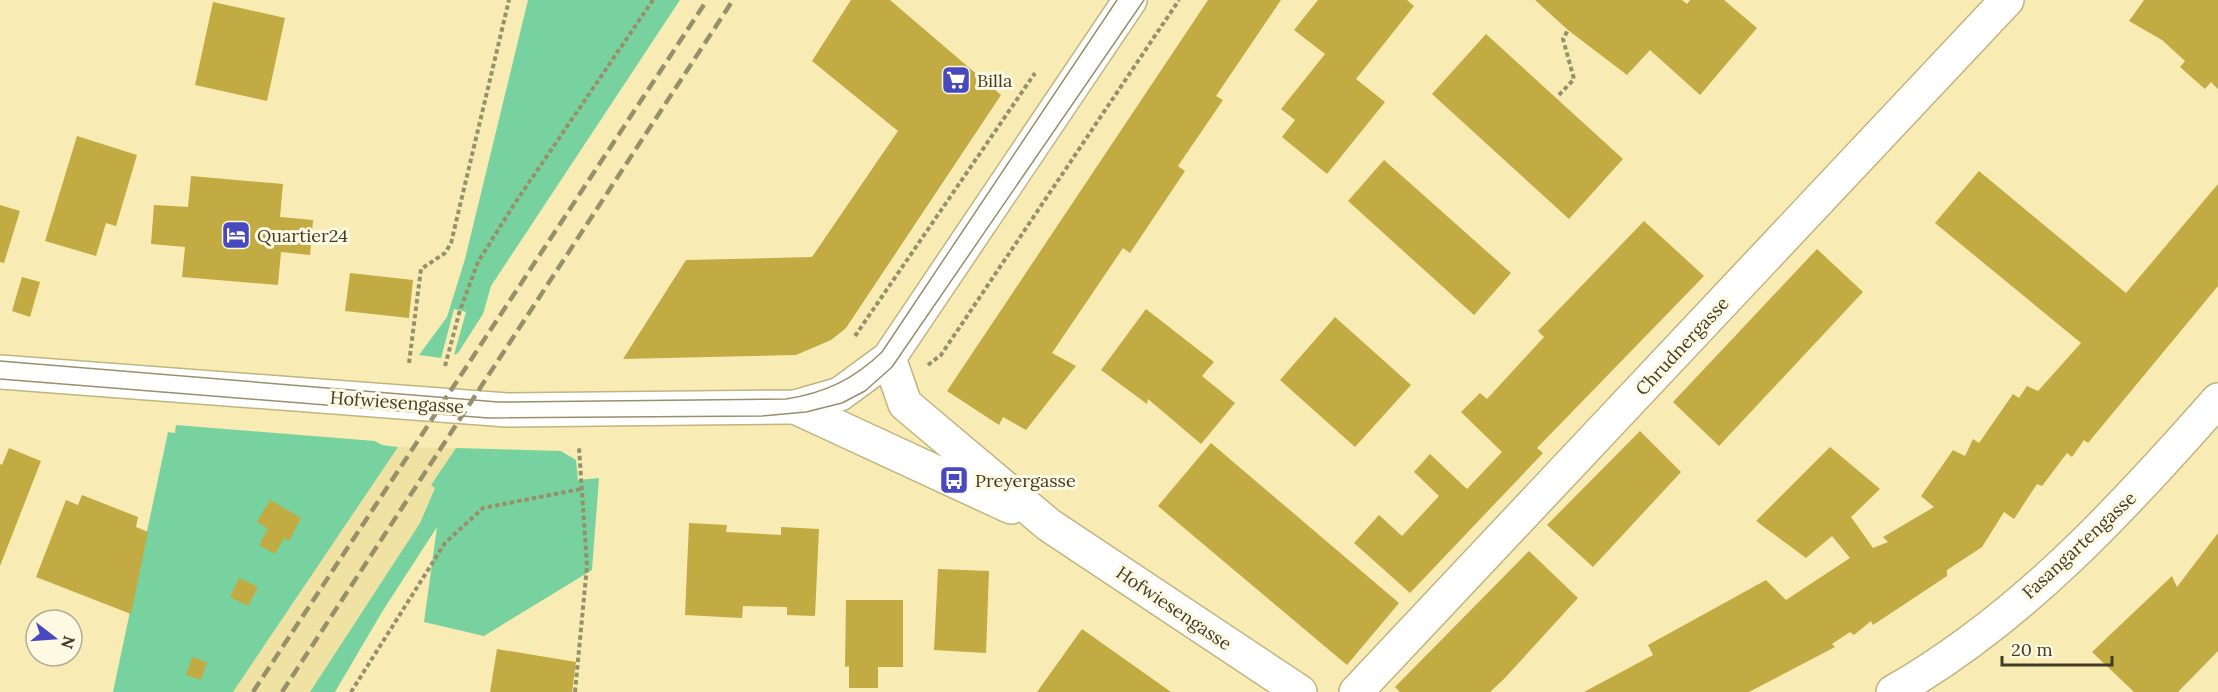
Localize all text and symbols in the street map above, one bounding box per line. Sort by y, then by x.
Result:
supermarket icon: Billa [940,64,972,96]
place label: Billa [977,69,1012,92]
hotel icon: Quartier24 [220,219,252,251]
place label: Quartier24 [257,224,348,247]
street label: Chrudnergasse [1630,292,1734,400]
street label: Hofwiesengasse [329,386,465,418]
bus stop icon: Preyergasse [938,464,970,496]
place label: Preyergasse [975,469,1076,492]
street label: Fasangartengasse [2017,486,2141,604]
street label: Hofwiesengasse [1112,561,1236,655]
north arrow [24,608,84,668]
scale bar [2002,629,2112,667]
text: N [57,634,80,651]
text: 20 m [2011,638,2053,661]

